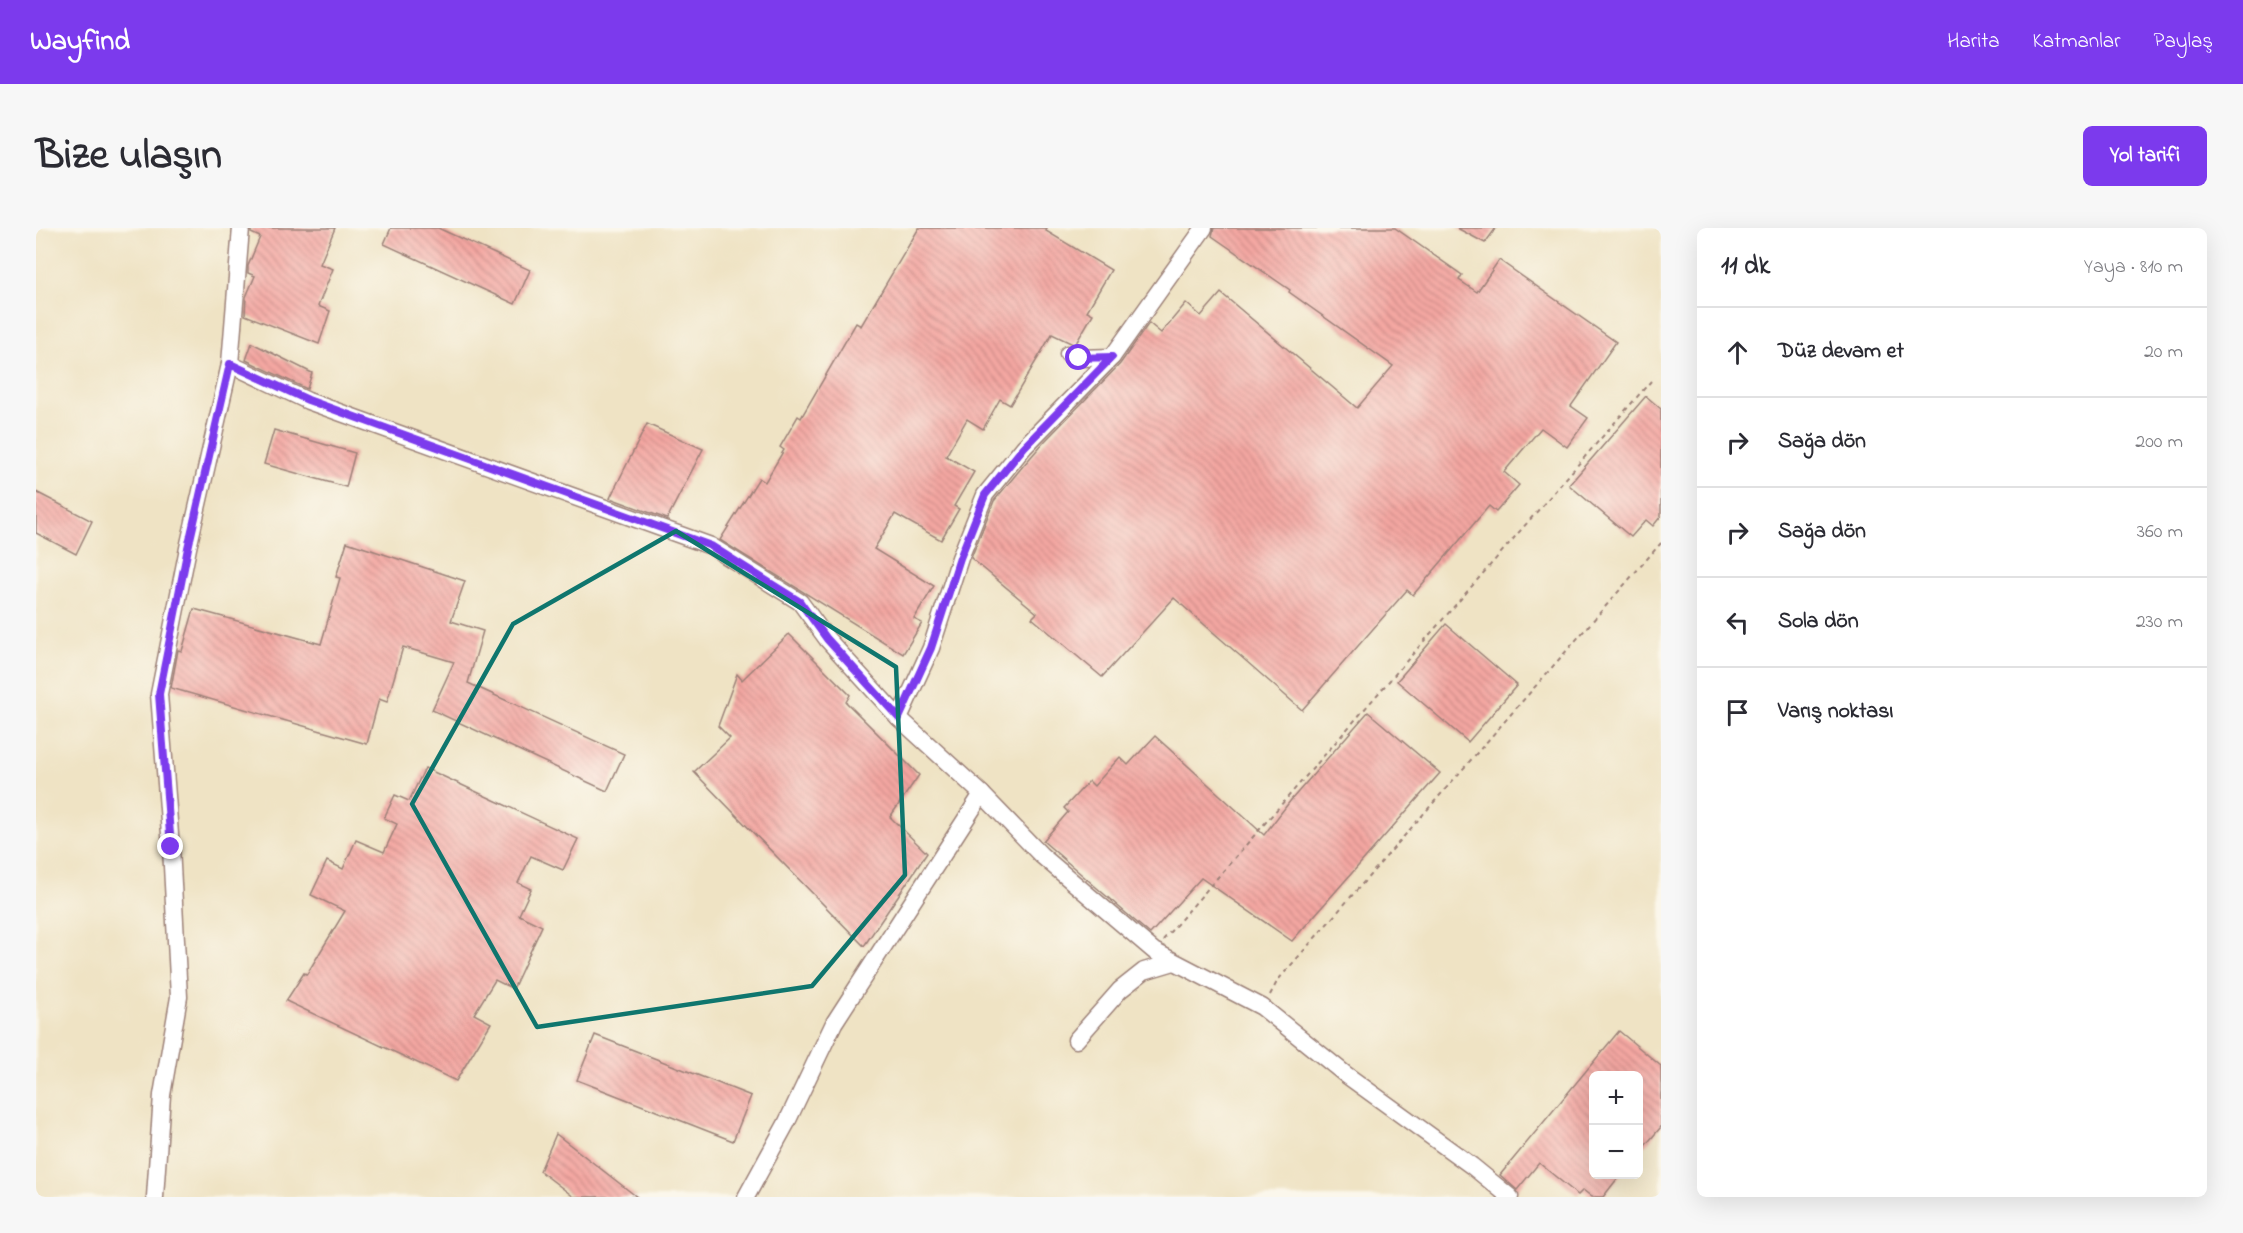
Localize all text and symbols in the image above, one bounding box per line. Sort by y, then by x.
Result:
text: Wayfind [30,22,130,63]
text: Harita [1947,27,2000,57]
text: Katmanlar [2033,27,2121,57]
text: Paylaş [2154,27,2213,57]
text: Bize ulaşın [36,126,222,187]
button: Yol tarifi [2083,126,2207,186]
text: 11 dk [1721,248,1770,286]
text: Yaya · 810 m [2084,253,2183,282]
icon: ahead [1721,336,1754,369]
text: Düz devam et [1778,336,1904,368]
text: 20 m [2144,338,2183,367]
route start [1065,344,1091,370]
icon: right [1721,426,1754,459]
text: Sağa dön [1778,426,1866,458]
text: 200 m [2135,428,2183,457]
icon: right [1721,516,1754,549]
text: Sağa dön [1778,516,1866,548]
text: 360 m [2137,518,2183,547]
icon: left [1721,606,1754,639]
text: Sola dön [1778,606,1859,638]
text: 230 m [2136,608,2183,637]
icon: arrive [1721,696,1754,729]
text: Varış noktası [1778,696,1893,728]
route end [157,833,183,859]
map controls [1589,1071,1643,1179]
button: + [1589,1071,1643,1125]
button: − [1589,1125,1643,1179]

